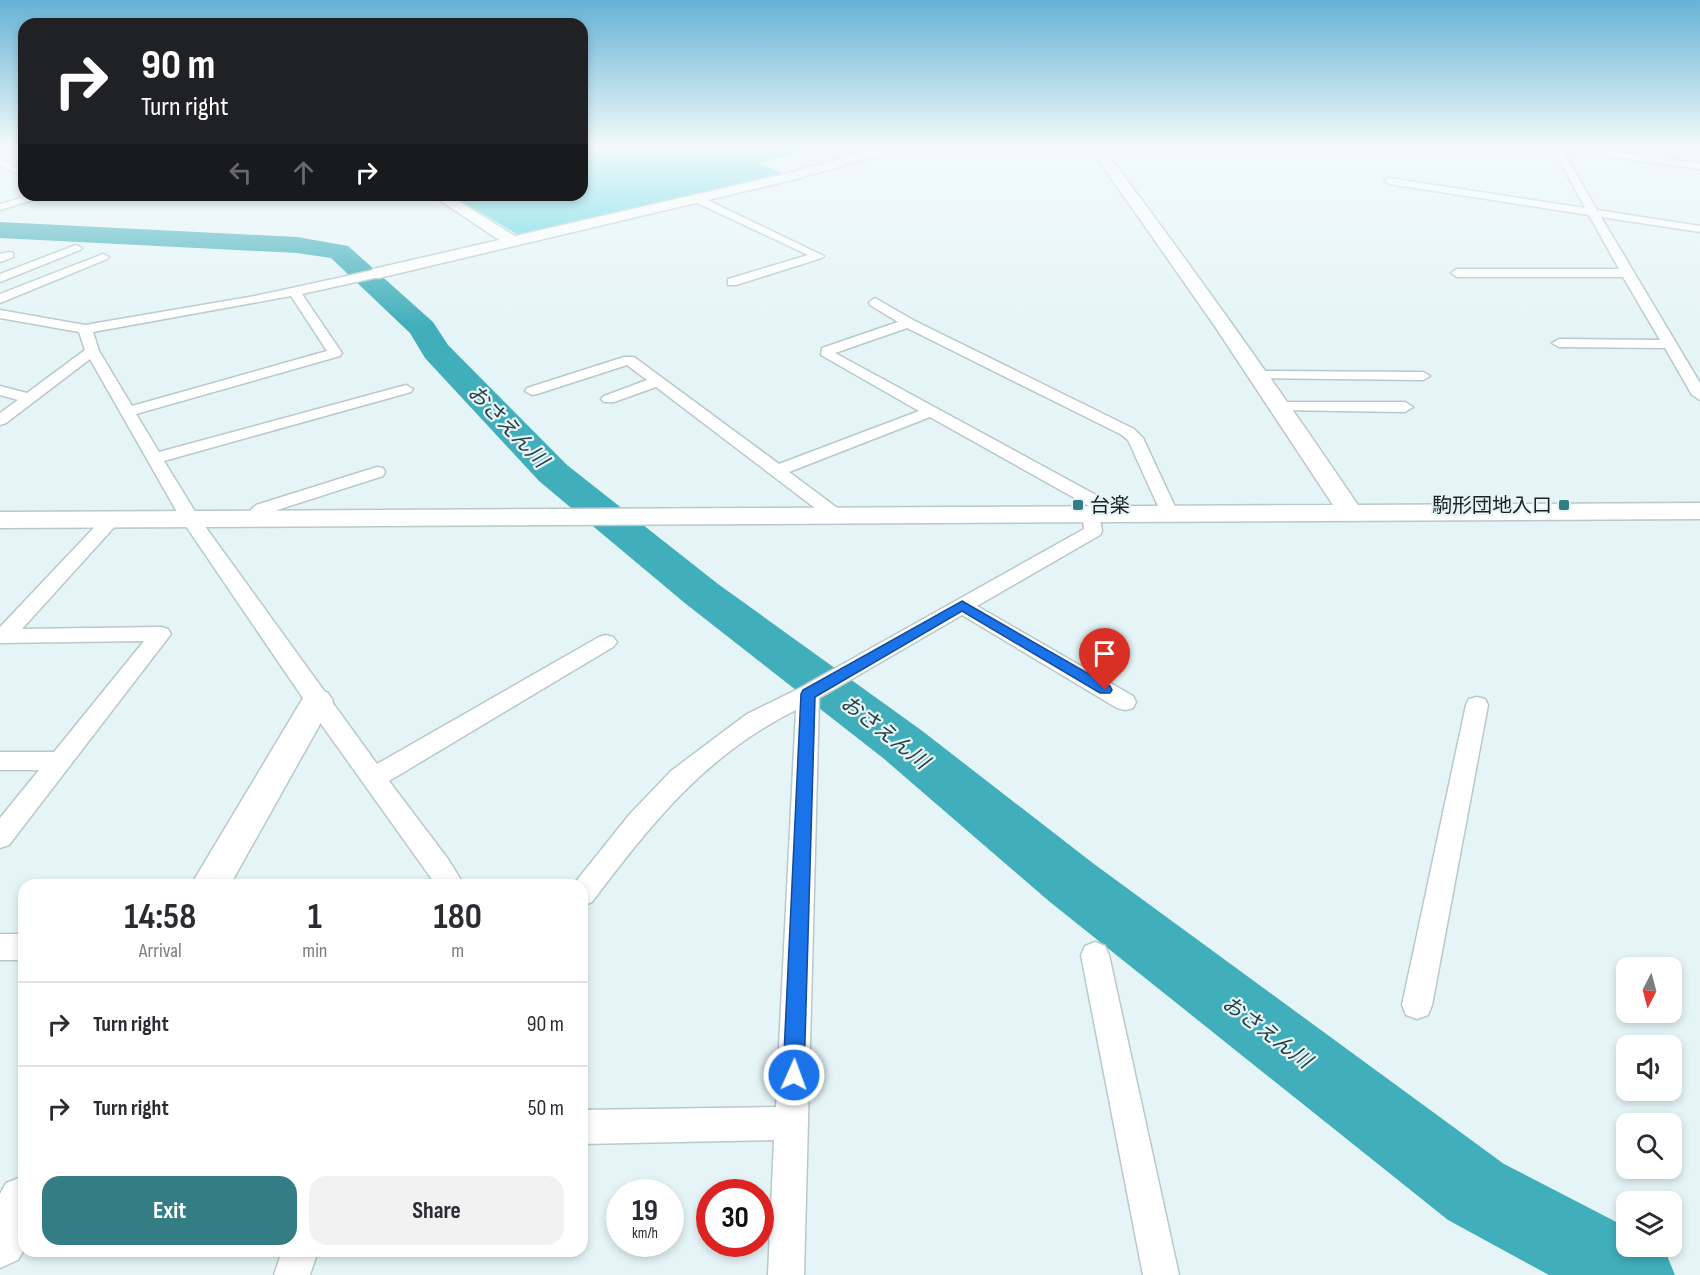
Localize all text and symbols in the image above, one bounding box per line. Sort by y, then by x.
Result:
text: 90 m [141,40,215,91]
icon: right [42,42,120,120]
text: Turn right [141,91,228,123]
icon: left [224,156,257,189]
icon: ahead [287,156,320,189]
icon: right [350,156,383,189]
water label: おさえん川 [462,380,554,474]
place label: 台楽 [1090,494,1130,518]
place label: 駒形団地入口 [1432,494,1552,518]
marker: 台楽 [1071,498,1085,512]
marker: 駒形団地入口 [1557,498,1571,512]
pin [1079,628,1130,690]
icon: arrive [1088,637,1121,670]
water label: おさえん川 [836,690,935,776]
text: 14:58 [124,896,196,939]
text: 1 [308,896,322,939]
text: 180 [434,896,482,939]
text: Arrival [139,939,182,963]
text: min [302,939,327,963]
text: m [451,939,464,963]
north arrow [1616,957,1682,1023]
map controls [1616,957,1682,1257]
water label: おさえん川 [1217,991,1318,1075]
icon: right [42,1008,75,1041]
text: Turn right [93,1011,169,1038]
text: 90 m [527,1011,564,1038]
button: sound [1616,1035,1682,1101]
position arrow [762,1043,826,1107]
icon: right [42,1092,75,1125]
text: Turn right [93,1095,169,1122]
text: 50 m [528,1095,564,1122]
button: search [1616,1113,1682,1179]
button: Exit [42,1176,297,1245]
button: Share [309,1176,564,1245]
speed limit sign: 30 [696,1179,774,1257]
button: layers [1616,1191,1682,1257]
text: 19 [632,1193,658,1229]
text: km/h [632,1224,658,1243]

